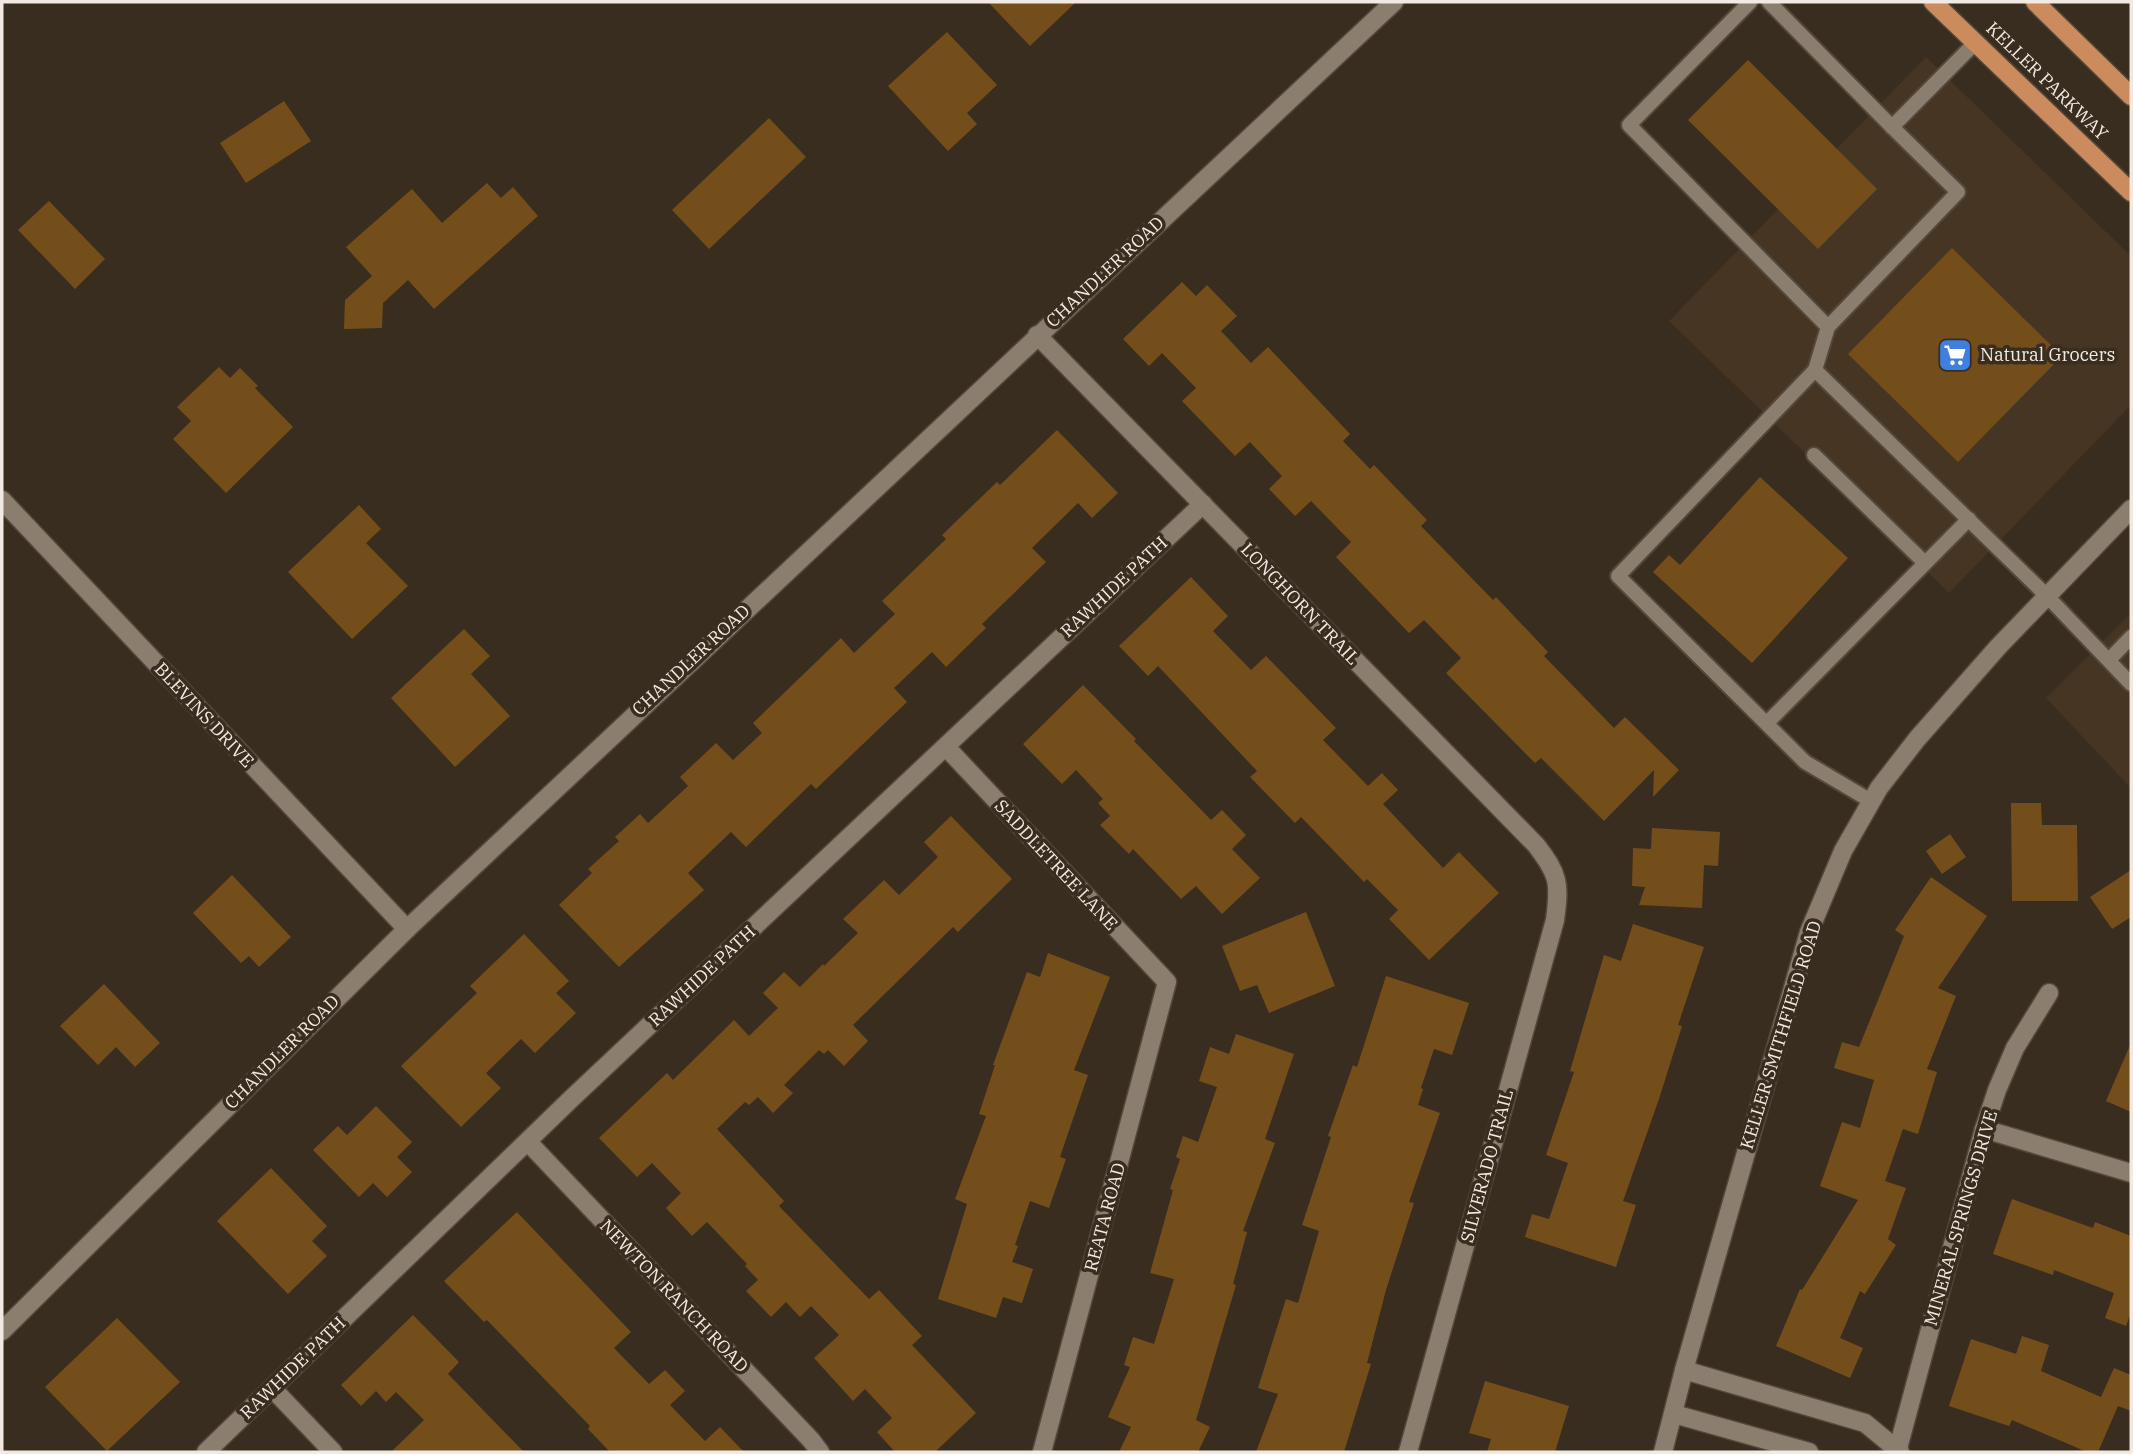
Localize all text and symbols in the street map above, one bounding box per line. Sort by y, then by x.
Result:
street label: KELLER PARKWAY [1982,17,2114,145]
street label: CHANDLER ROAD [1041,211,1168,332]
supermarket icon: Natural Grocers [1936,336,1974,374]
place label: Natural Grocers [1980,343,2115,366]
street label: RAWHIDE PATH [1055,531,1172,642]
street label: LONGHORN TRAIL [1236,538,1365,670]
street label: CHANDLER ROAD [627,599,754,720]
street label: BLEVINS DRIVE [150,657,259,772]
street label: SADDLETREE LANE [990,795,1123,935]
street label: KELLER SMITHFIELD ROAD [1735,918,1826,1152]
street label: RAWHIDE PATH [643,920,760,1031]
street label: CHANDLER ROAD [219,989,344,1114]
street label: SILVERADO TRAIL [1455,1087,1518,1245]
street label: MINERAL SPRINGS DRIVE [1919,1107,2002,1328]
street label: REATA ROAD [1079,1160,1130,1274]
street label: NEWTON RANCH ROAD [595,1214,754,1377]
street label: RAWHIDE PATH [235,1311,350,1424]

